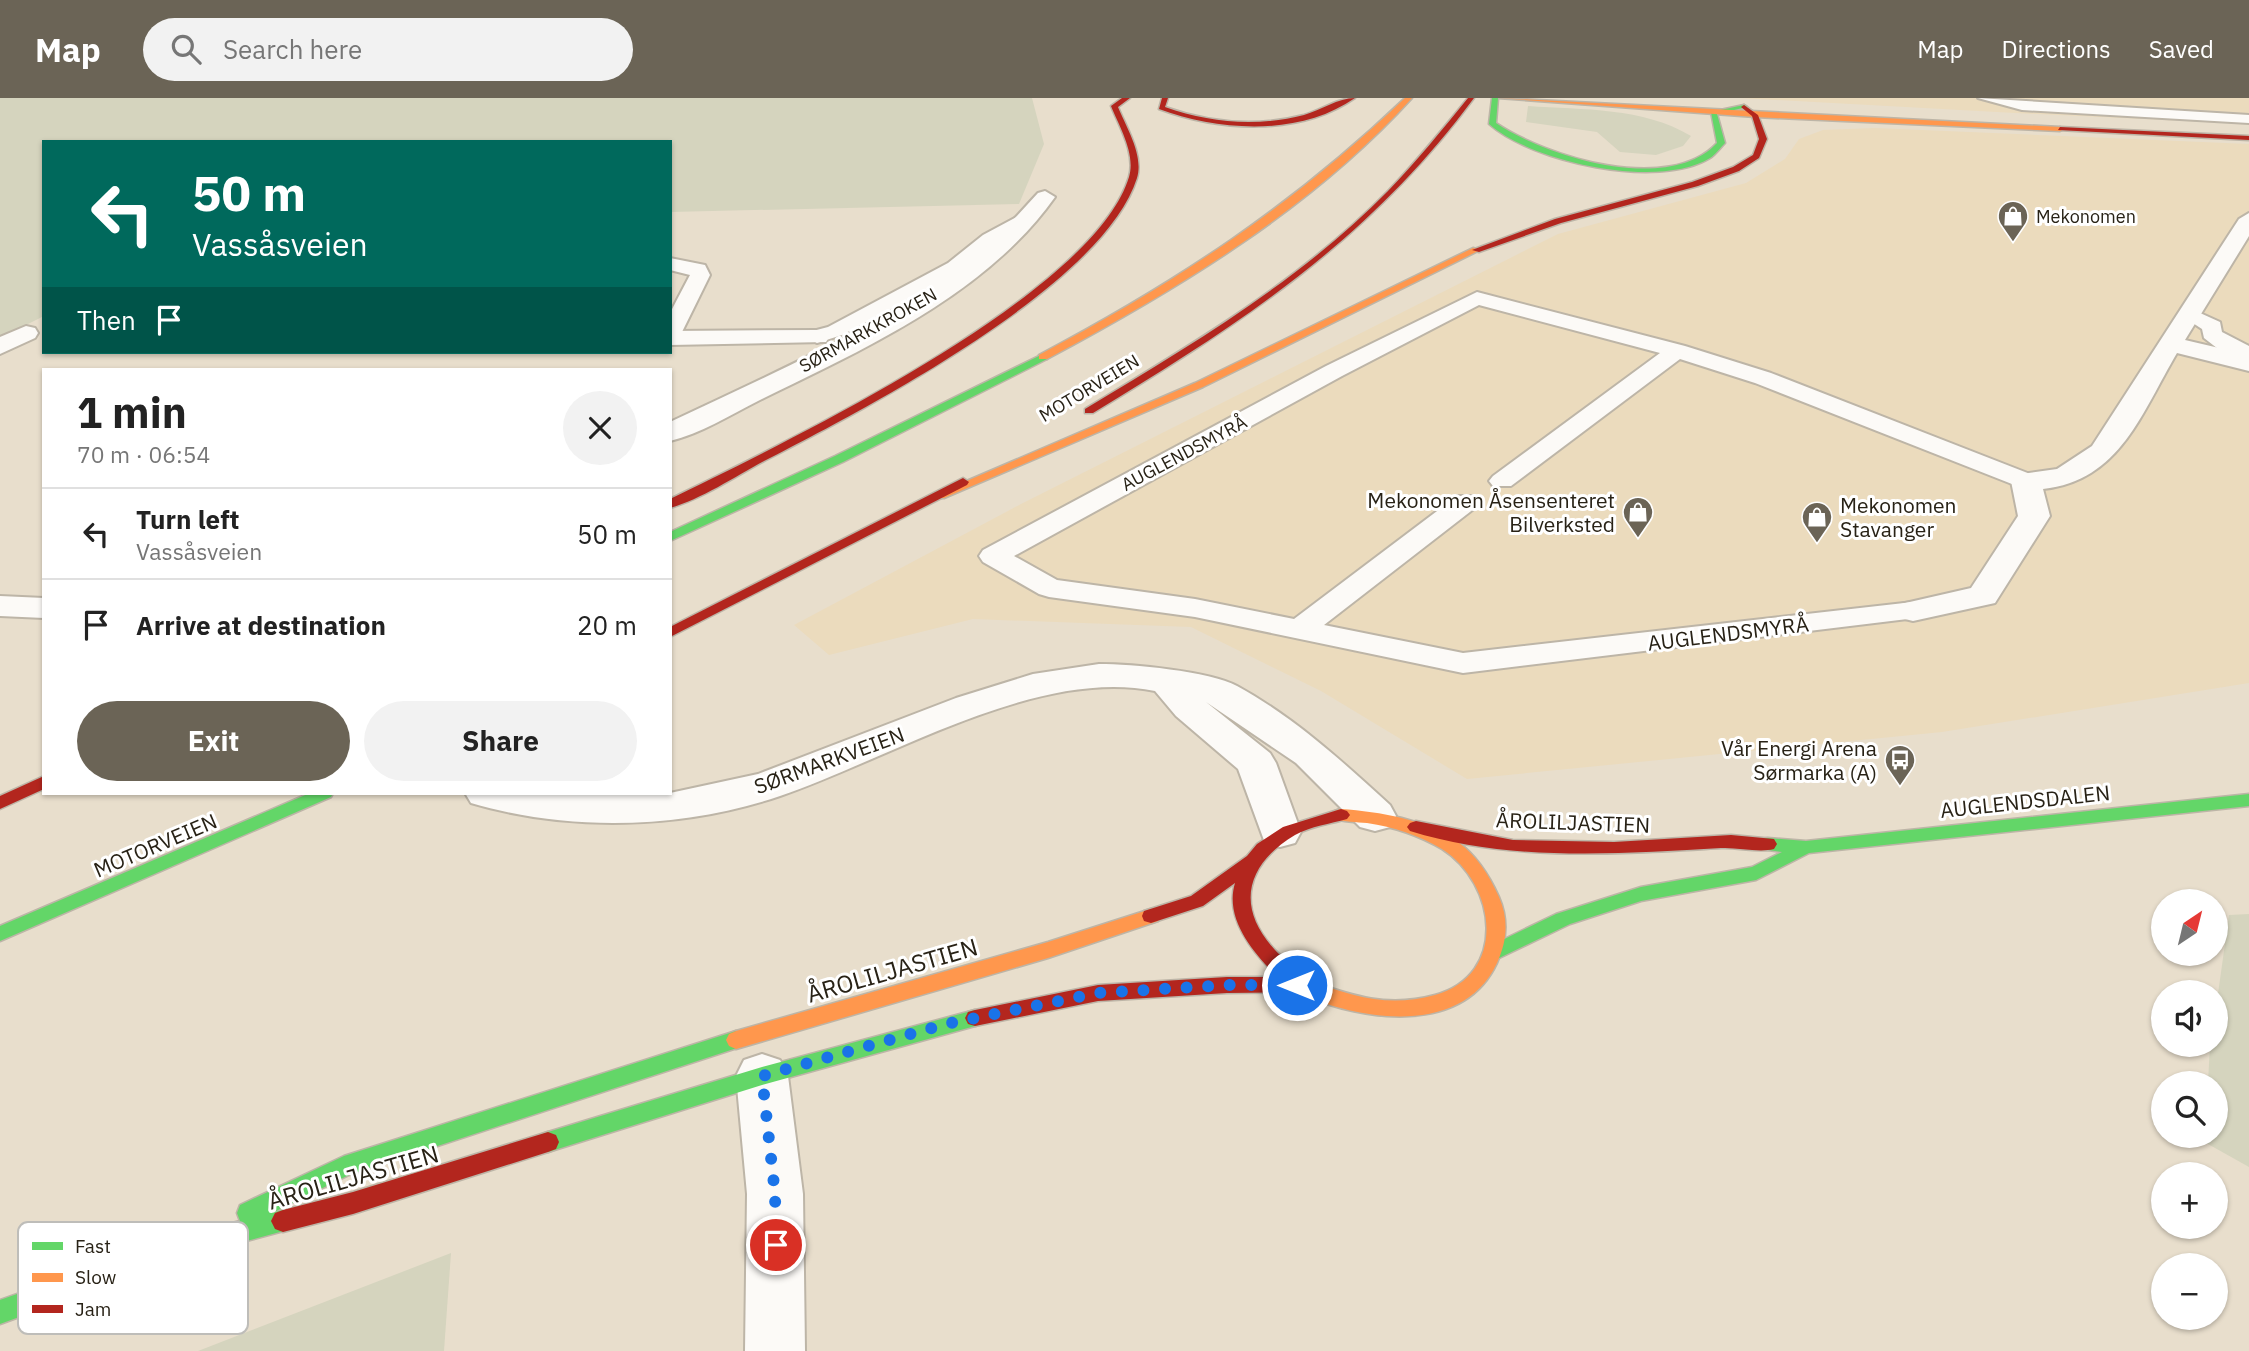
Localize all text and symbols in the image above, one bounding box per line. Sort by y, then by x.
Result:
search box [143,18,633,81]
text: Map [35,28,101,71]
icon: search [167,30,205,68]
text: Search here [223,32,362,66]
text: Map [1917,33,1963,65]
text: Directions [2001,33,2111,65]
text: Saved [2149,33,2214,65]
text: 50 m [192,161,306,224]
icon: left [77,168,168,259]
shop icon: Mekonomen [1996,199,2030,243]
place label: Mekonomen [2036,205,2136,228]
text: Vassåsveien [192,223,368,265]
street label: SØRMARKKROKEN [795,283,941,377]
icon: arrive [150,301,188,339]
text: Then [77,303,136,337]
street label: MOTORVEIEN [1035,349,1143,427]
text: 1 min [77,385,187,440]
button: close [563,391,637,465]
street label: AUGLENDSMYRÅ [1117,409,1251,496]
text: 70 m · 06:54 [77,439,210,469]
place label: Mekonomen Åsensenteret Bilverksted [1367,486,1615,538]
place label: Mekonomen Stavanger [1840,491,1957,543]
shop icon: Mekonomen Åsensenteret Bilverksted [1621,495,1655,539]
shop icon: Mekonomen Stavanger [1800,500,1834,544]
text: Turn left [136,502,239,536]
icon: left [77,515,115,553]
text: 50 m [577,517,637,551]
text: Vassåsveien [136,536,262,566]
icon: arrive [77,606,115,644]
text: Arrive at destination [136,608,386,642]
text: 20 m [577,608,637,642]
street label: AUGLENDSMYRÅ [1646,609,1810,657]
button: Exit [77,701,350,781]
button: Share [364,701,637,781]
street label: SØRMARKVEIEN [750,720,908,800]
place label: Vår Energi Arena Sørmarka (A) [1721,734,1877,786]
bus stop icon: Vår Energi Arena Sørmarka (A) [1883,743,1917,787]
street label: AUGLENDSDALEN [1939,778,2111,824]
street label: ÅROLILJASTIEN [1495,805,1651,839]
street label: MOTORVEIEN [89,806,221,884]
north arrow [2151,889,2228,966]
map controls [2151,889,2228,1330]
street label: ÅROLILJASTIEN [803,930,981,1010]
position arrow [1260,948,1334,1022]
button: sound [2151,980,2228,1057]
button: search [2151,1071,2228,1148]
street label: ÅROLILJASTIEN [264,1137,442,1217]
button: + [2151,1162,2228,1239]
pin [746,1215,806,1275]
legend [18,1222,248,1334]
icon: arrive [757,1226,795,1264]
text: Fast [75,1234,111,1258]
button: − [2151,1253,2228,1330]
text: Slow [75,1265,116,1289]
text: Jam [75,1297,111,1321]

